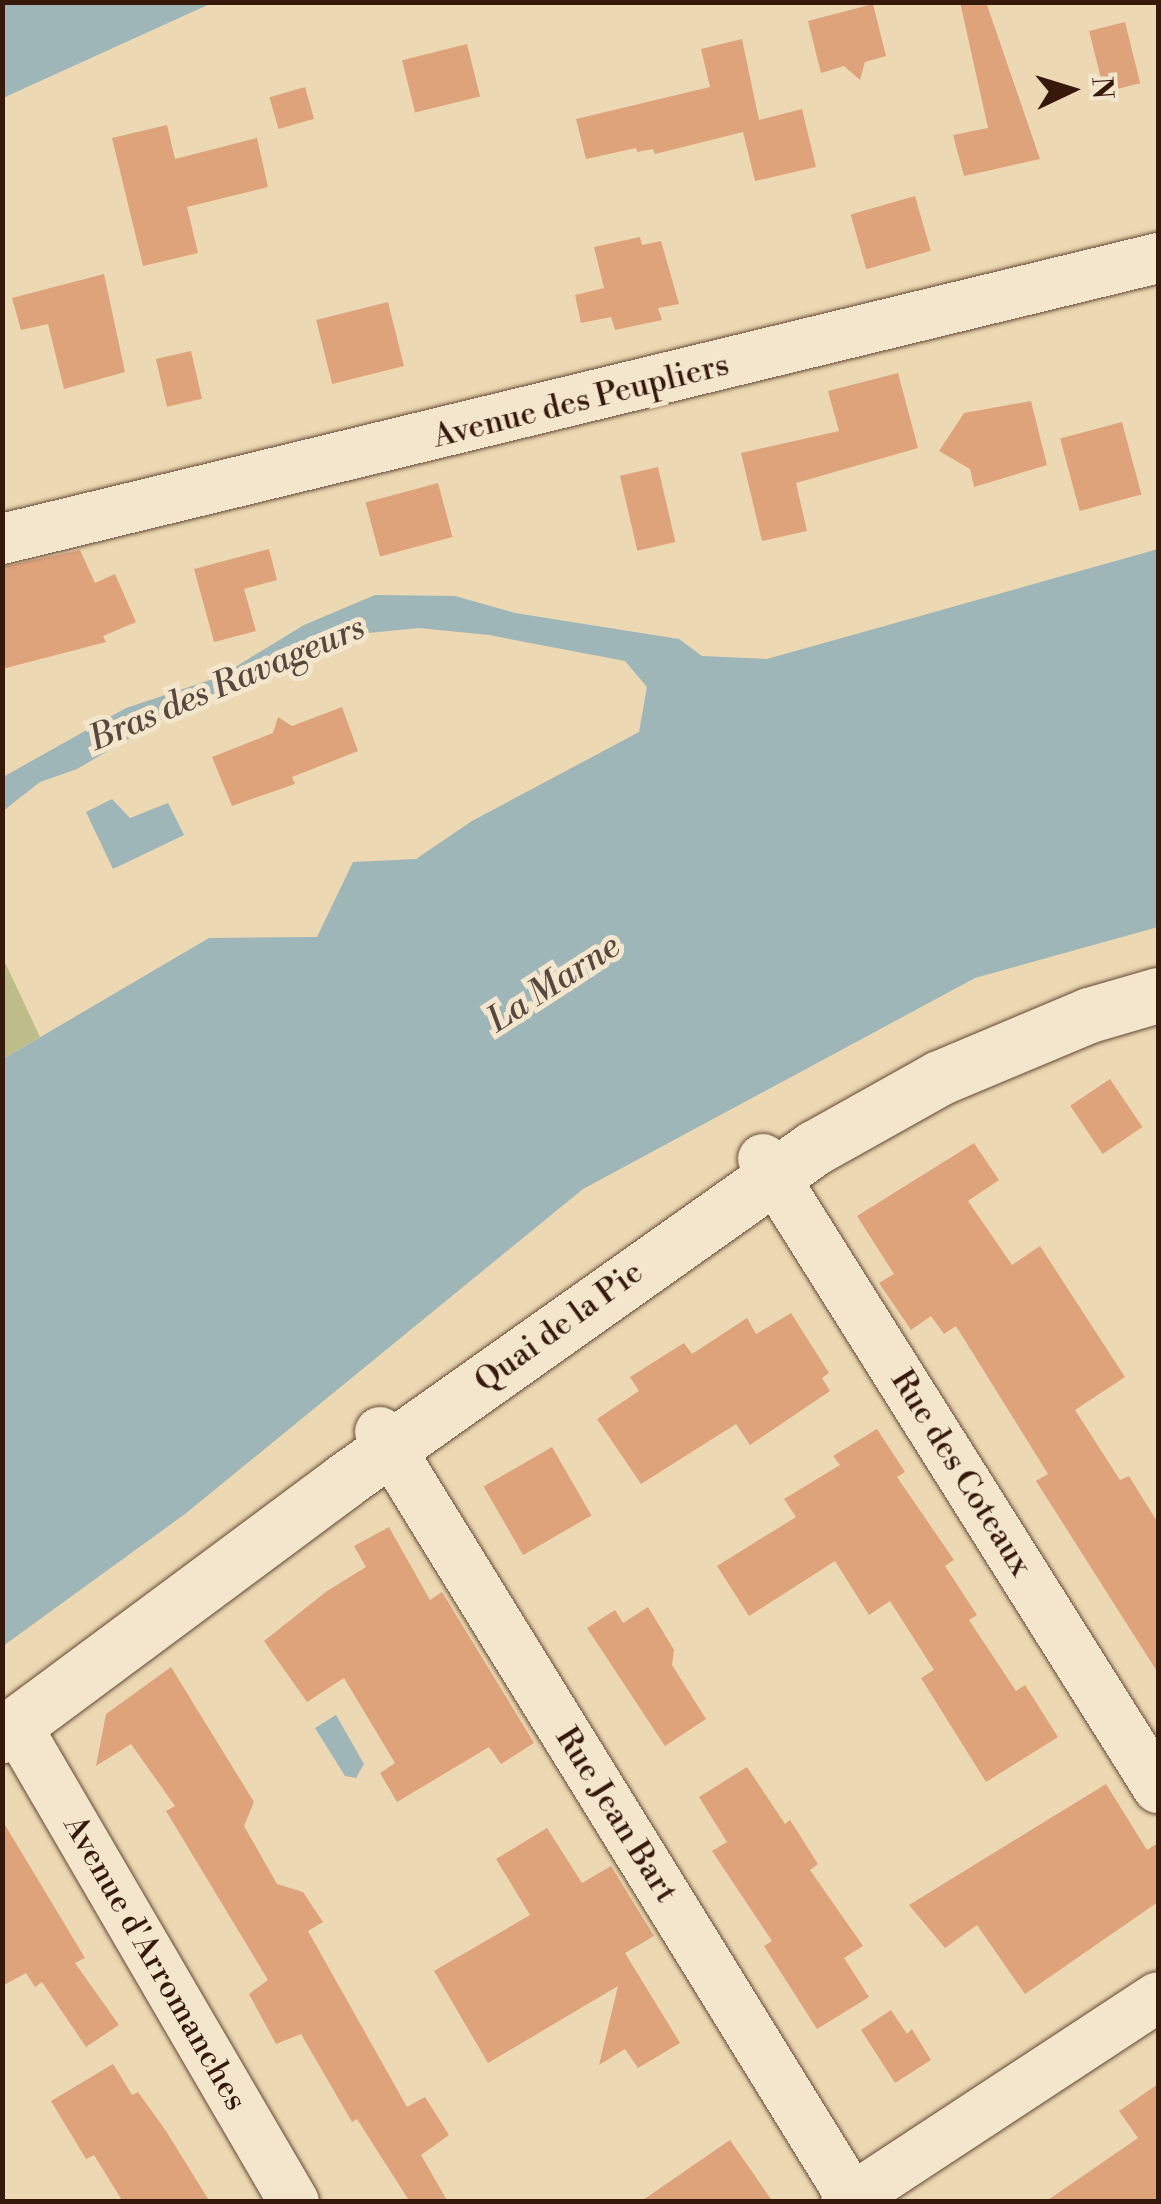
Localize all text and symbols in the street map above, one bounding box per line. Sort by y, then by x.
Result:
north arrow [1021,40,1121,140]
text: N [1083,76,1120,100]
street label: Avenue des Peupliers [429,346,733,456]
water label: Bras des Ravageurs [83,607,371,761]
water label: La Marne [480,926,628,1042]
street label: Quai de la Pie [467,1253,651,1401]
street label: Rue des Coteaux [882,1363,1040,1583]
street label: Rue Jean Bart [547,1720,685,1910]
street label: Avenue d'Arromanches [55,1809,255,2117]

